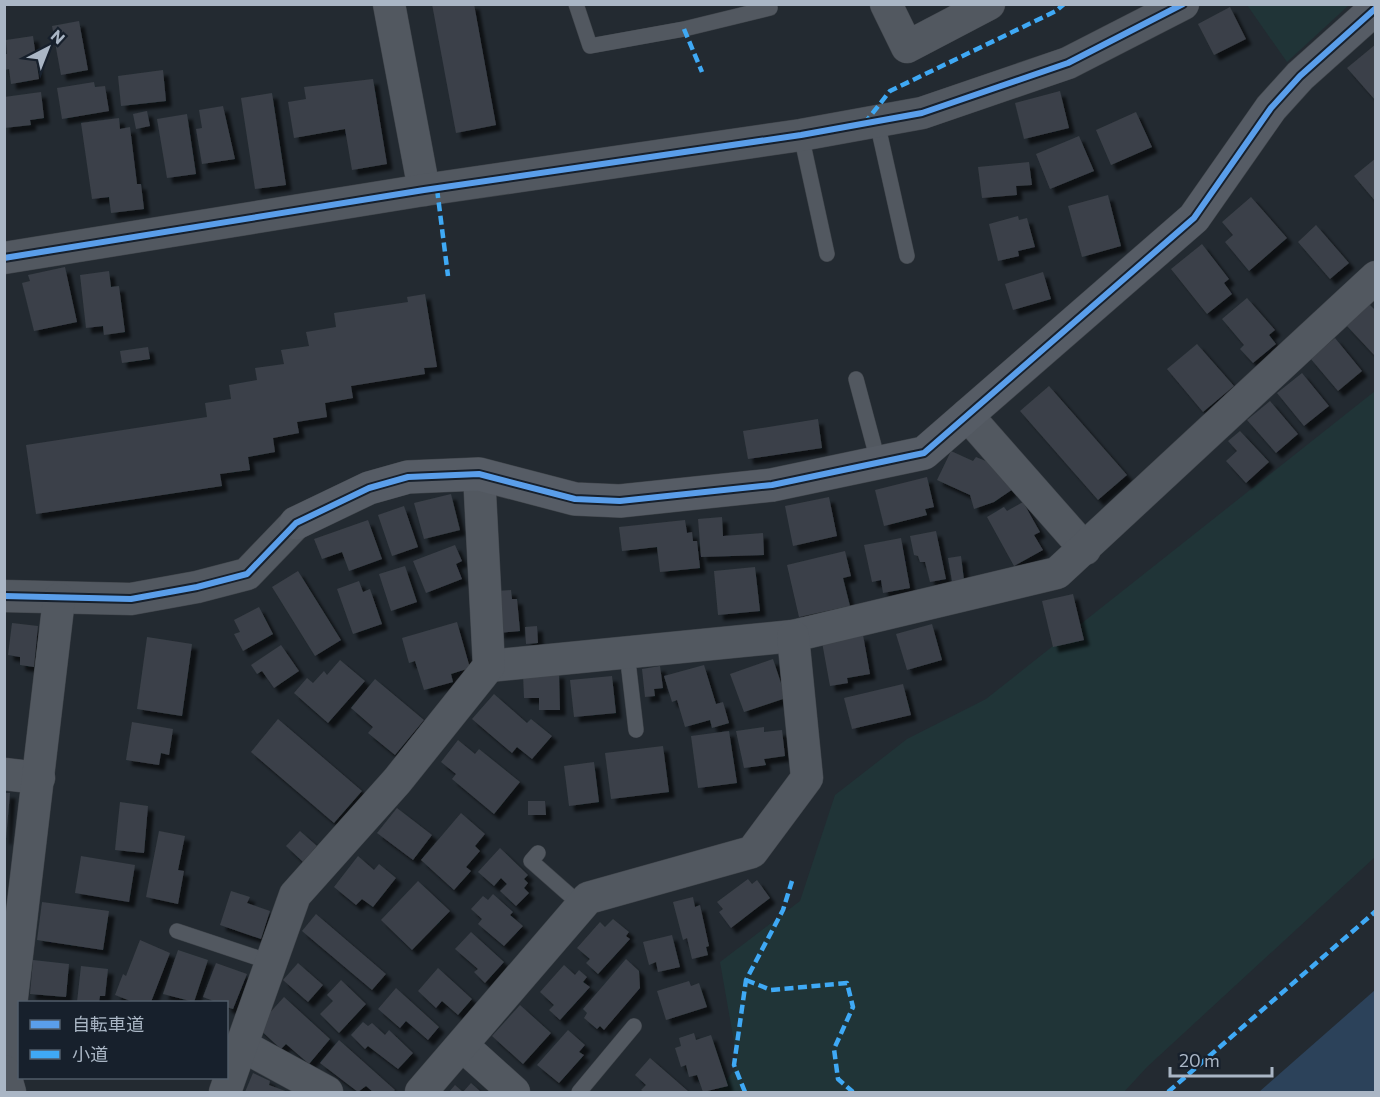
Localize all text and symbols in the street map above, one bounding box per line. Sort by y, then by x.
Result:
north arrow [18,18,78,78]
text: N [48,25,69,48]
legend [18,1001,228,1079]
text: 自転車道 [72,1013,144,1035]
scale bar [1170,1040,1272,1078]
text: 小道 [72,1043,108,1065]
text: 20 m [1179,1049,1220,1071]

